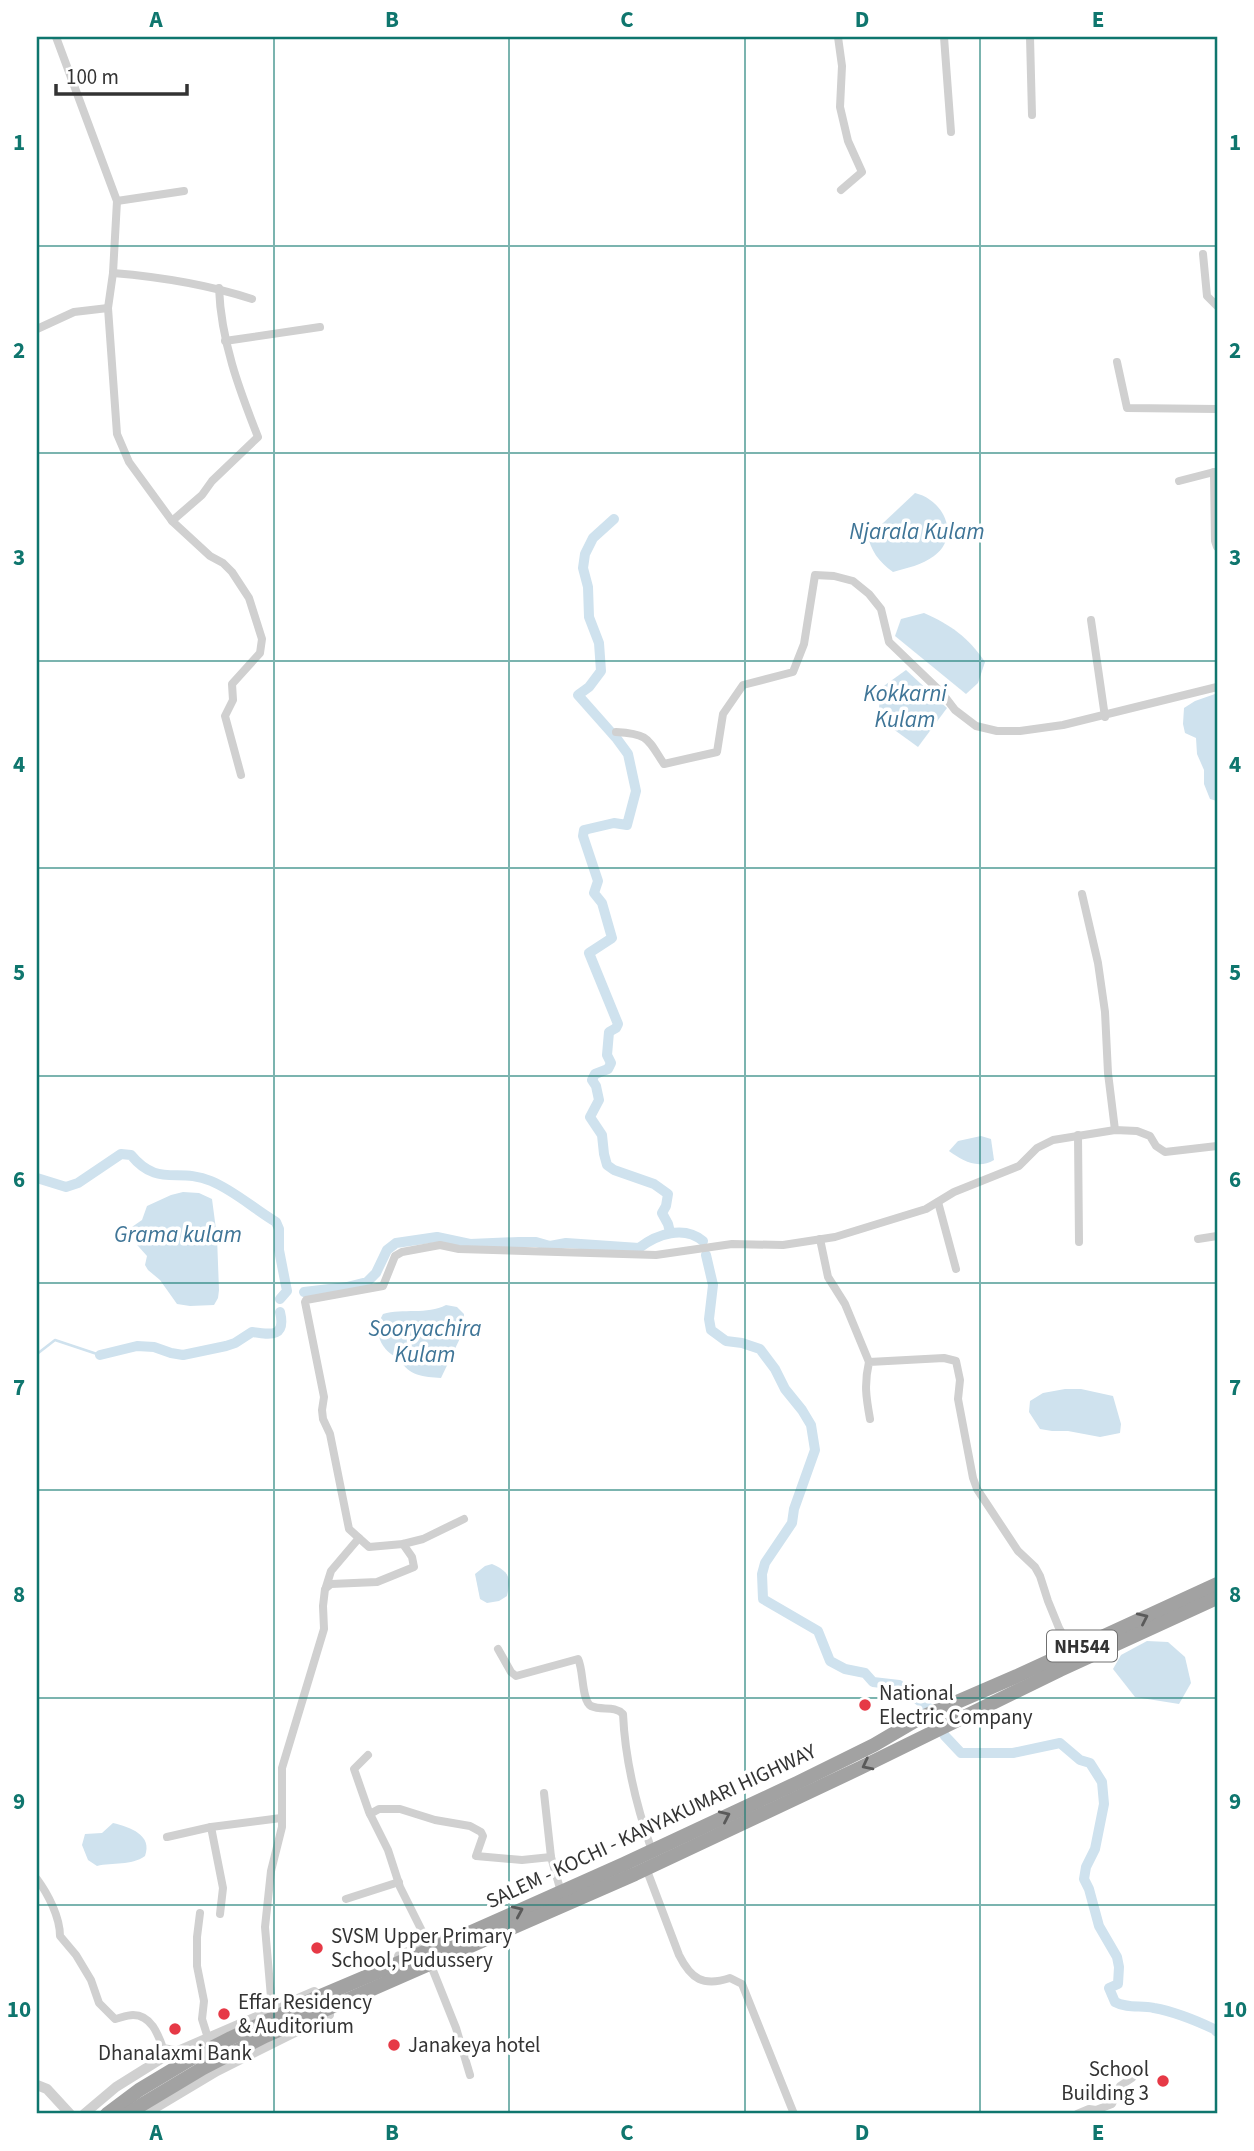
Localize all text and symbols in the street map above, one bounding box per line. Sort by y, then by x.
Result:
text: A [148,3,163,36]
text: B [385,3,399,36]
text: C [620,3,634,36]
text: D [855,3,869,36]
text: E [1092,3,1104,36]
scale bar [56,52,187,96]
text: 100 m [66,62,119,92]
text: 1 [13,126,25,159]
text: 1 [1229,126,1241,159]
text: 2 [13,334,25,367]
text: 2 [1229,334,1241,367]
water label: Njarala Kulam [849,515,985,548]
text: 3 [13,541,25,574]
text: 3 [1229,541,1241,574]
water label: Kokkarni Kulam [863,677,947,736]
text: 4 [13,748,25,781]
text: 4 [1229,748,1241,781]
text: 5 [13,956,25,989]
text: 5 [1229,956,1241,989]
text: 6 [13,1163,25,1196]
text: 6 [1229,1163,1241,1196]
water label: Grama kulam [114,1218,242,1251]
water label: Sooryachira Kulam [368,1312,482,1371]
text: 7 [13,1371,25,1404]
text: 7 [1229,1371,1241,1404]
text: 8 [13,1578,25,1611]
text: 8 [1229,1578,1241,1611]
one-way arrow [1136,1612,1148,1626]
road number: NH544 [1047,1630,1117,1662]
place label: National Electric Company [879,1678,1033,1732]
marker: National Electric Company [857,1697,873,1713]
street label: SALEM - KOCHI - KANYAKUMARI HIGHWAY [481,1736,822,1916]
one-way arrow [862,1756,874,1770]
text: 9 [13,1785,25,1818]
text: 9 [1229,1785,1241,1818]
one-way arrow [718,1810,730,1824]
one-way arrow [511,1905,524,1919]
place label: SVSM Upper Primary School, Pudussery [331,1921,512,1975]
marker: SVSM Upper Primary School, Pudussery [309,1940,325,1956]
place label: Effar Residency & Auditorium [238,1987,372,2041]
text: 10 [7,1993,31,2026]
text: 10 [1223,1993,1247,2026]
marker: Effar Residency & Auditorium [216,2006,232,2022]
marker: Dhanalaxmi Bank [167,2021,183,2037]
place label: Janakeya hotel [408,2030,540,2060]
marker: Janakeya hotel [386,2037,402,2053]
place label: Dhanalaxmi Bank [98,2038,253,2068]
place label: School Building 3 [1061,2054,1149,2108]
marker: School Building 3 [1155,2073,1171,2089]
text: A [148,2116,163,2149]
text: B [385,2116,399,2149]
text: C [620,2116,634,2149]
text: D [855,2116,869,2149]
text: E [1092,2116,1104,2149]

